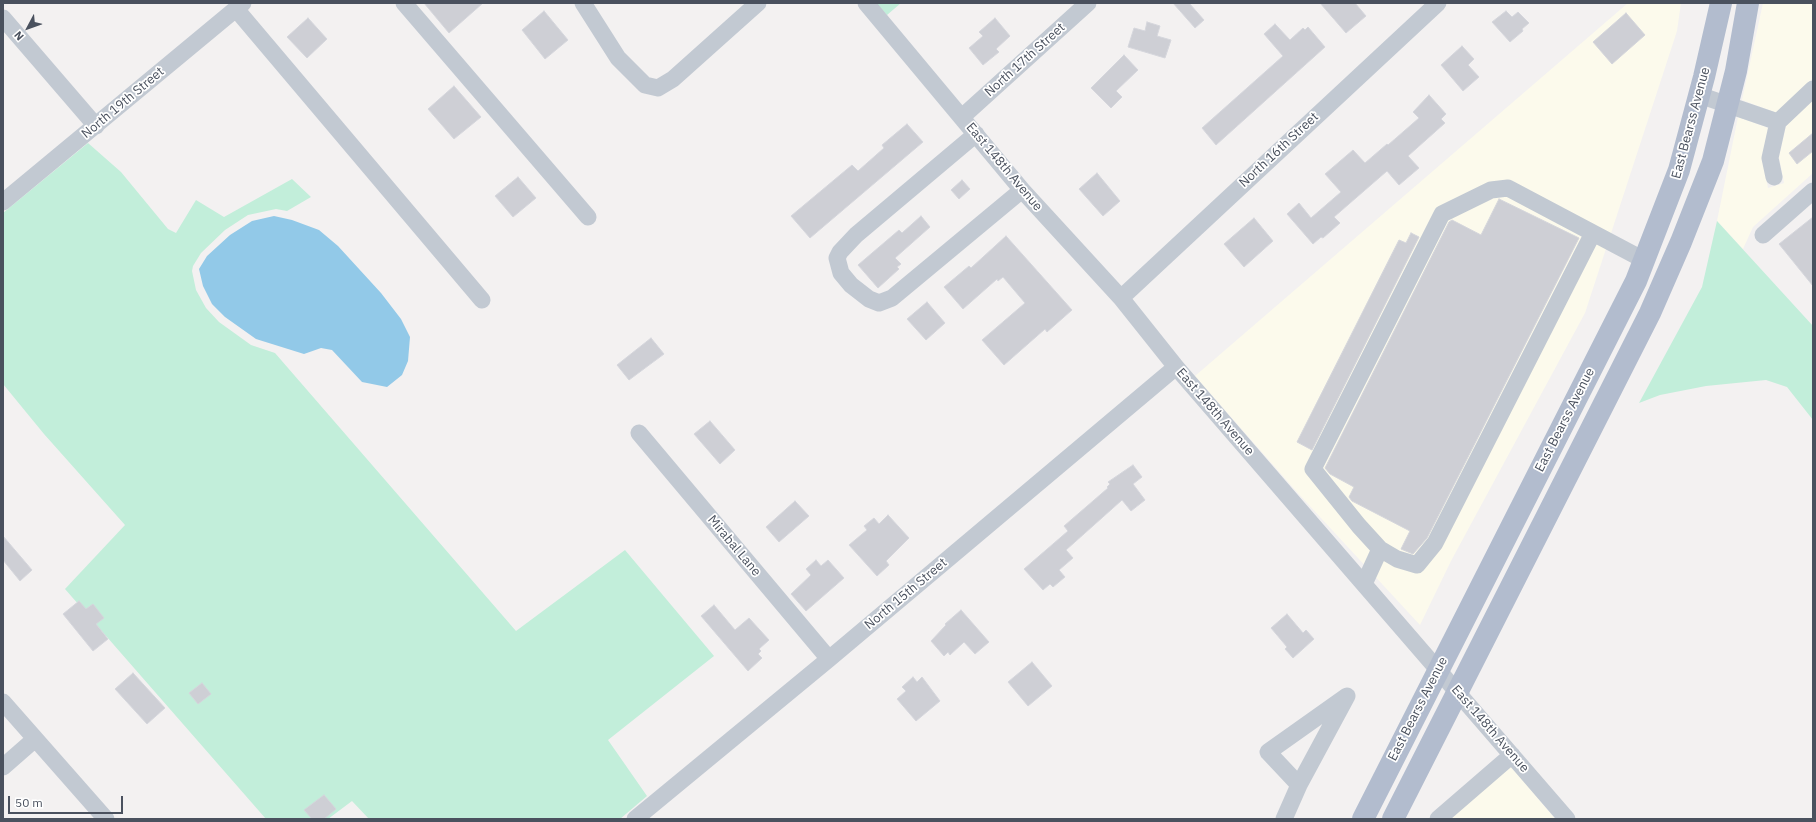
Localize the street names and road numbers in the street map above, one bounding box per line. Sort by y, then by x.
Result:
street label: North 17th Street [982,20,1068,100]
street label: North 19th Street [79,64,167,142]
street label: East Bearss Avenue [1669,66,1713,180]
street label: North 16th Street [1236,109,1322,191]
street label: East 148th Avenue [963,120,1045,214]
street label: East 148th Avenue [1173,365,1257,459]
street label: East Bearss Avenue [1532,365,1598,475]
street label: Mirabal Lane [704,512,764,580]
street label: North 15th Street [862,555,950,633]
street label: East Bearss Avenue [1385,654,1451,764]
street label: East 148th Avenue [1448,682,1532,776]

